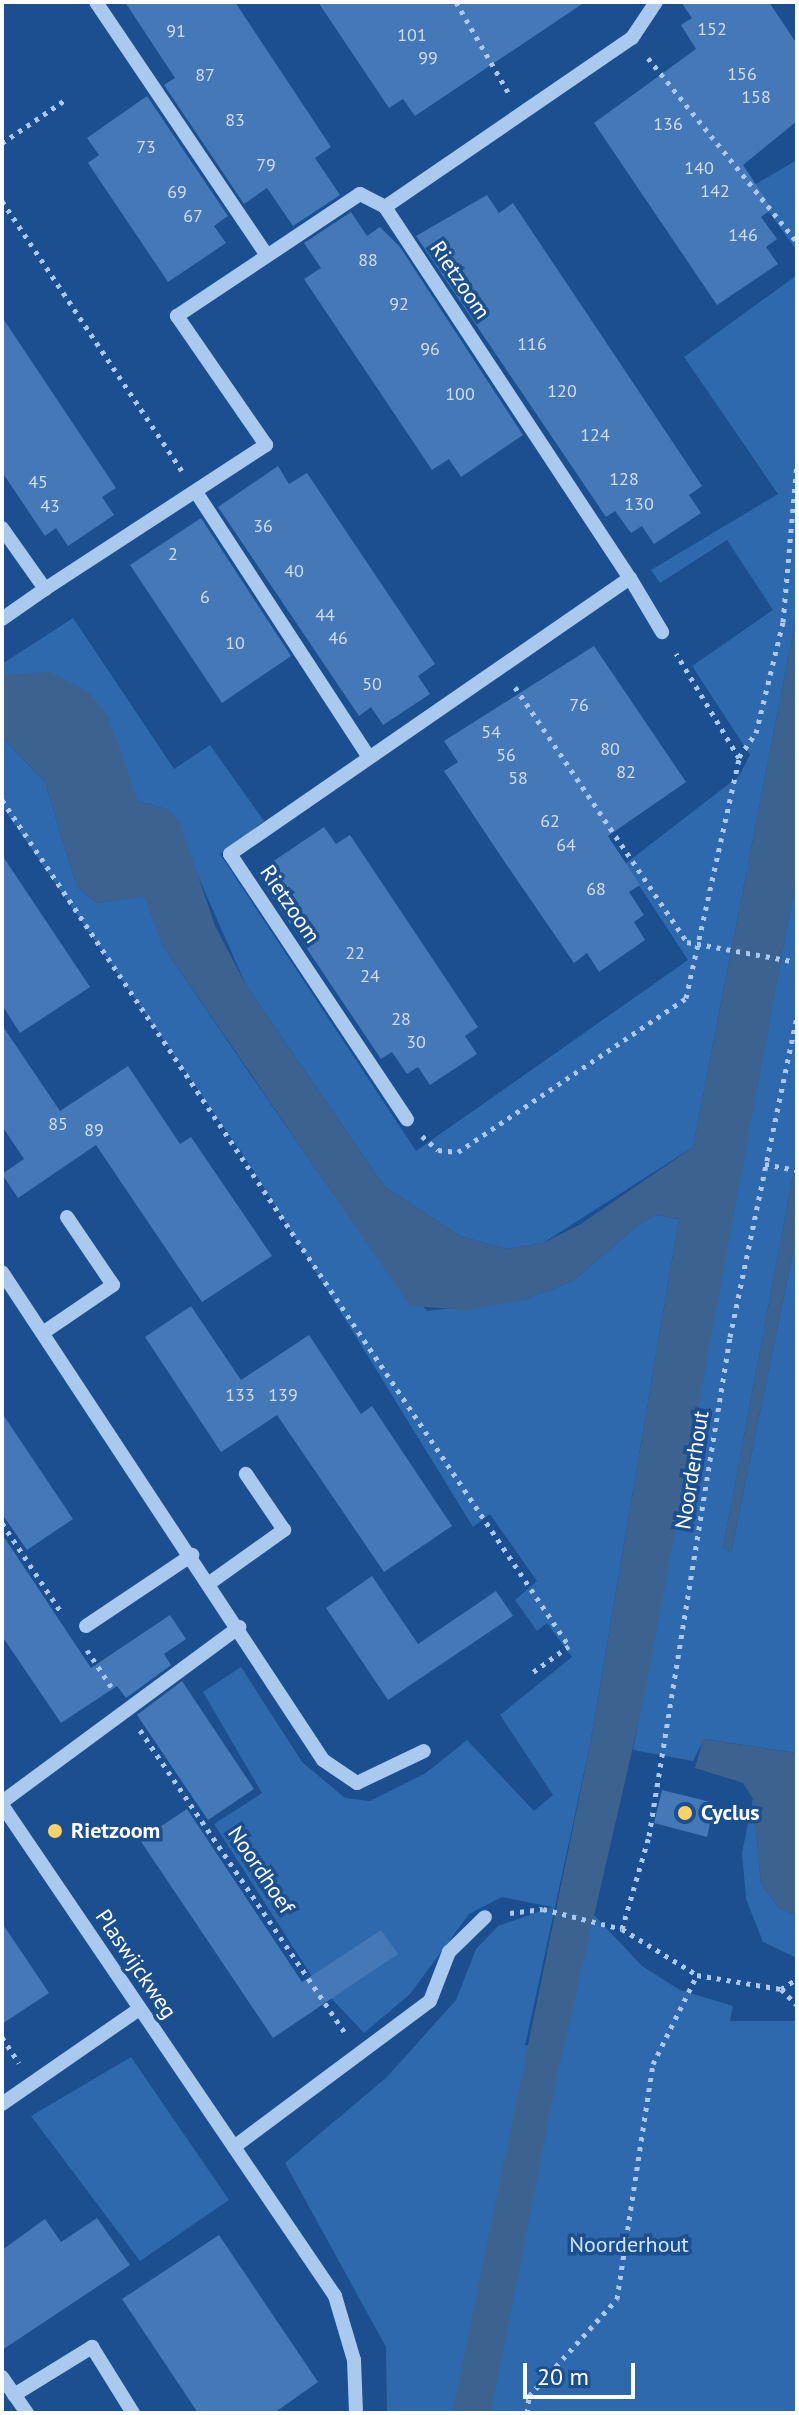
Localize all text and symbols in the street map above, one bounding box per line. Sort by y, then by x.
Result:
house number: 152 [697,18,727,40]
house number: 91 [166,20,186,42]
house number: 101 [397,24,427,46]
house number: 99 [418,47,438,69]
house number: 156 [727,63,757,85]
house number: 87 [195,64,215,86]
house number: 158 [741,86,771,108]
house number: 83 [225,109,245,131]
house number: 136 [653,113,683,135]
house number: 73 [136,136,156,158]
house number: 79 [256,154,276,176]
house number: 140 [684,157,714,179]
house number: 142 [700,180,730,202]
house number: 69 [167,181,187,203]
house number: 67 [183,205,203,227]
house number: 146 [728,224,758,246]
street label: Rietzoom [424,236,496,324]
house number: 88 [358,249,378,271]
house number: 92 [389,293,409,315]
house number: 116 [517,333,547,355]
house number: 96 [420,338,440,360]
house number: 120 [547,380,577,402]
house number: 100 [445,383,475,405]
house number: 124 [580,424,610,446]
house number: 128 [609,468,639,490]
house number: 45 [28,471,48,493]
house number: 130 [624,493,654,515]
house number: 43 [40,495,60,517]
house number: 36 [253,515,273,537]
house number: 2 [168,543,178,565]
house number: 40 [284,560,304,582]
house number: 6 [200,586,210,608]
house number: 44 [315,604,335,626]
house number: 46 [328,627,348,649]
house number: 10 [225,632,245,654]
house number: 50 [362,673,382,695]
house number: 76 [569,694,589,716]
house number: 54 [481,721,501,743]
house number: 80 [600,738,620,760]
house number: 56 [496,744,516,766]
house number: 82 [616,761,636,783]
house number: 58 [508,767,528,789]
house number: 62 [540,810,560,832]
house number: 64 [556,834,576,856]
street label: Rietzoom [254,860,326,948]
house number: 68 [586,878,606,900]
house number: 22 [345,942,365,964]
house number: 24 [360,965,380,987]
house number: 28 [391,1008,411,1030]
house number: 30 [406,1031,426,1053]
house number: 85 [48,1113,68,1135]
house number: 89 [84,1119,104,1141]
house number: 133 [225,1384,255,1406]
house number: 139 [268,1384,298,1406]
street label: Noorderhout [670,1409,714,1531]
place label: Cyclus [701,1800,760,1826]
marker: Cyclus [676,1804,694,1822]
place label: Rietzoom [71,1818,160,1844]
street label: Noordhoef [222,1821,300,1919]
marker: Rietzoom [46,1822,64,1840]
street label: Plaswijckweg [90,1904,182,2024]
park label: Noorderhout [569,2232,689,2258]
scale bar [527,2347,639,2397]
text: 20 m [537,2361,589,2392]

